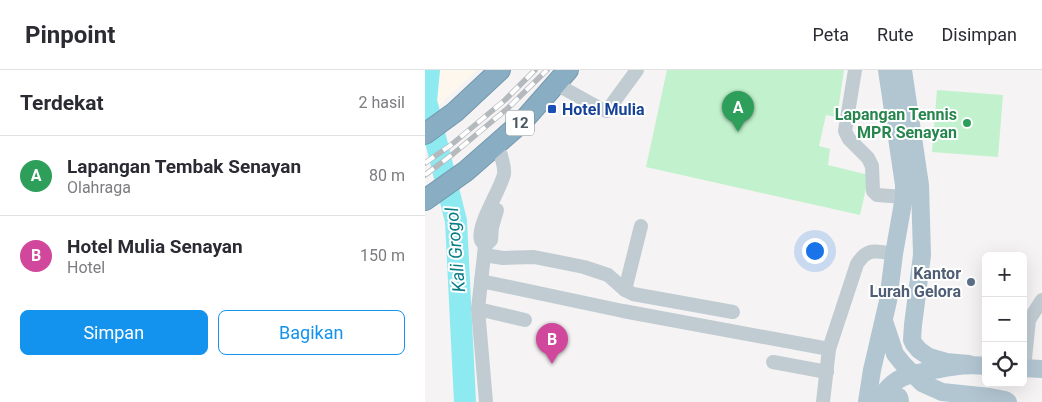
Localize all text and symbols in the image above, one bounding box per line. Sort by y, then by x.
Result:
text: Pinpoint [25,21,115,49]
text: Peta [813,24,849,45]
text: Rute [877,24,914,45]
text: Disimpan [942,24,1017,45]
text: Terdekat [20,91,104,115]
pin: A [722,91,754,132]
text: 2 hasil [358,93,405,112]
place label: Hotel Mulia [562,100,645,119]
marker: Hotel Mulia [546,103,558,115]
place label: Lapangan Tennis MPR Senayan [835,105,957,142]
road number: 12 [506,110,534,136]
marker: Lapangan Tennis MPR Senayan [961,117,973,129]
text: Lapangan Tembak Senayan [67,155,301,178]
text: A [31,166,41,185]
text: 80 m [369,166,405,185]
text: Olahraga [67,178,131,197]
water label: Kali Grogol [441,206,469,293]
text: Hotel Mulia Senayan [67,235,243,258]
your location [802,238,828,264]
text: B [31,246,41,265]
text: 150 m [360,246,405,265]
map controls [982,252,1027,387]
button: + [982,252,1027,297]
text: Hotel [67,258,105,277]
place label: Kantor Lurah Gelora [869,264,961,301]
marker: Kantor Lurah Gelora [965,276,977,288]
button: − [982,297,1027,342]
button: Simpan [20,310,208,355]
button: Bagikan [218,310,405,355]
pin: B [536,323,568,364]
button: locate [982,342,1027,387]

